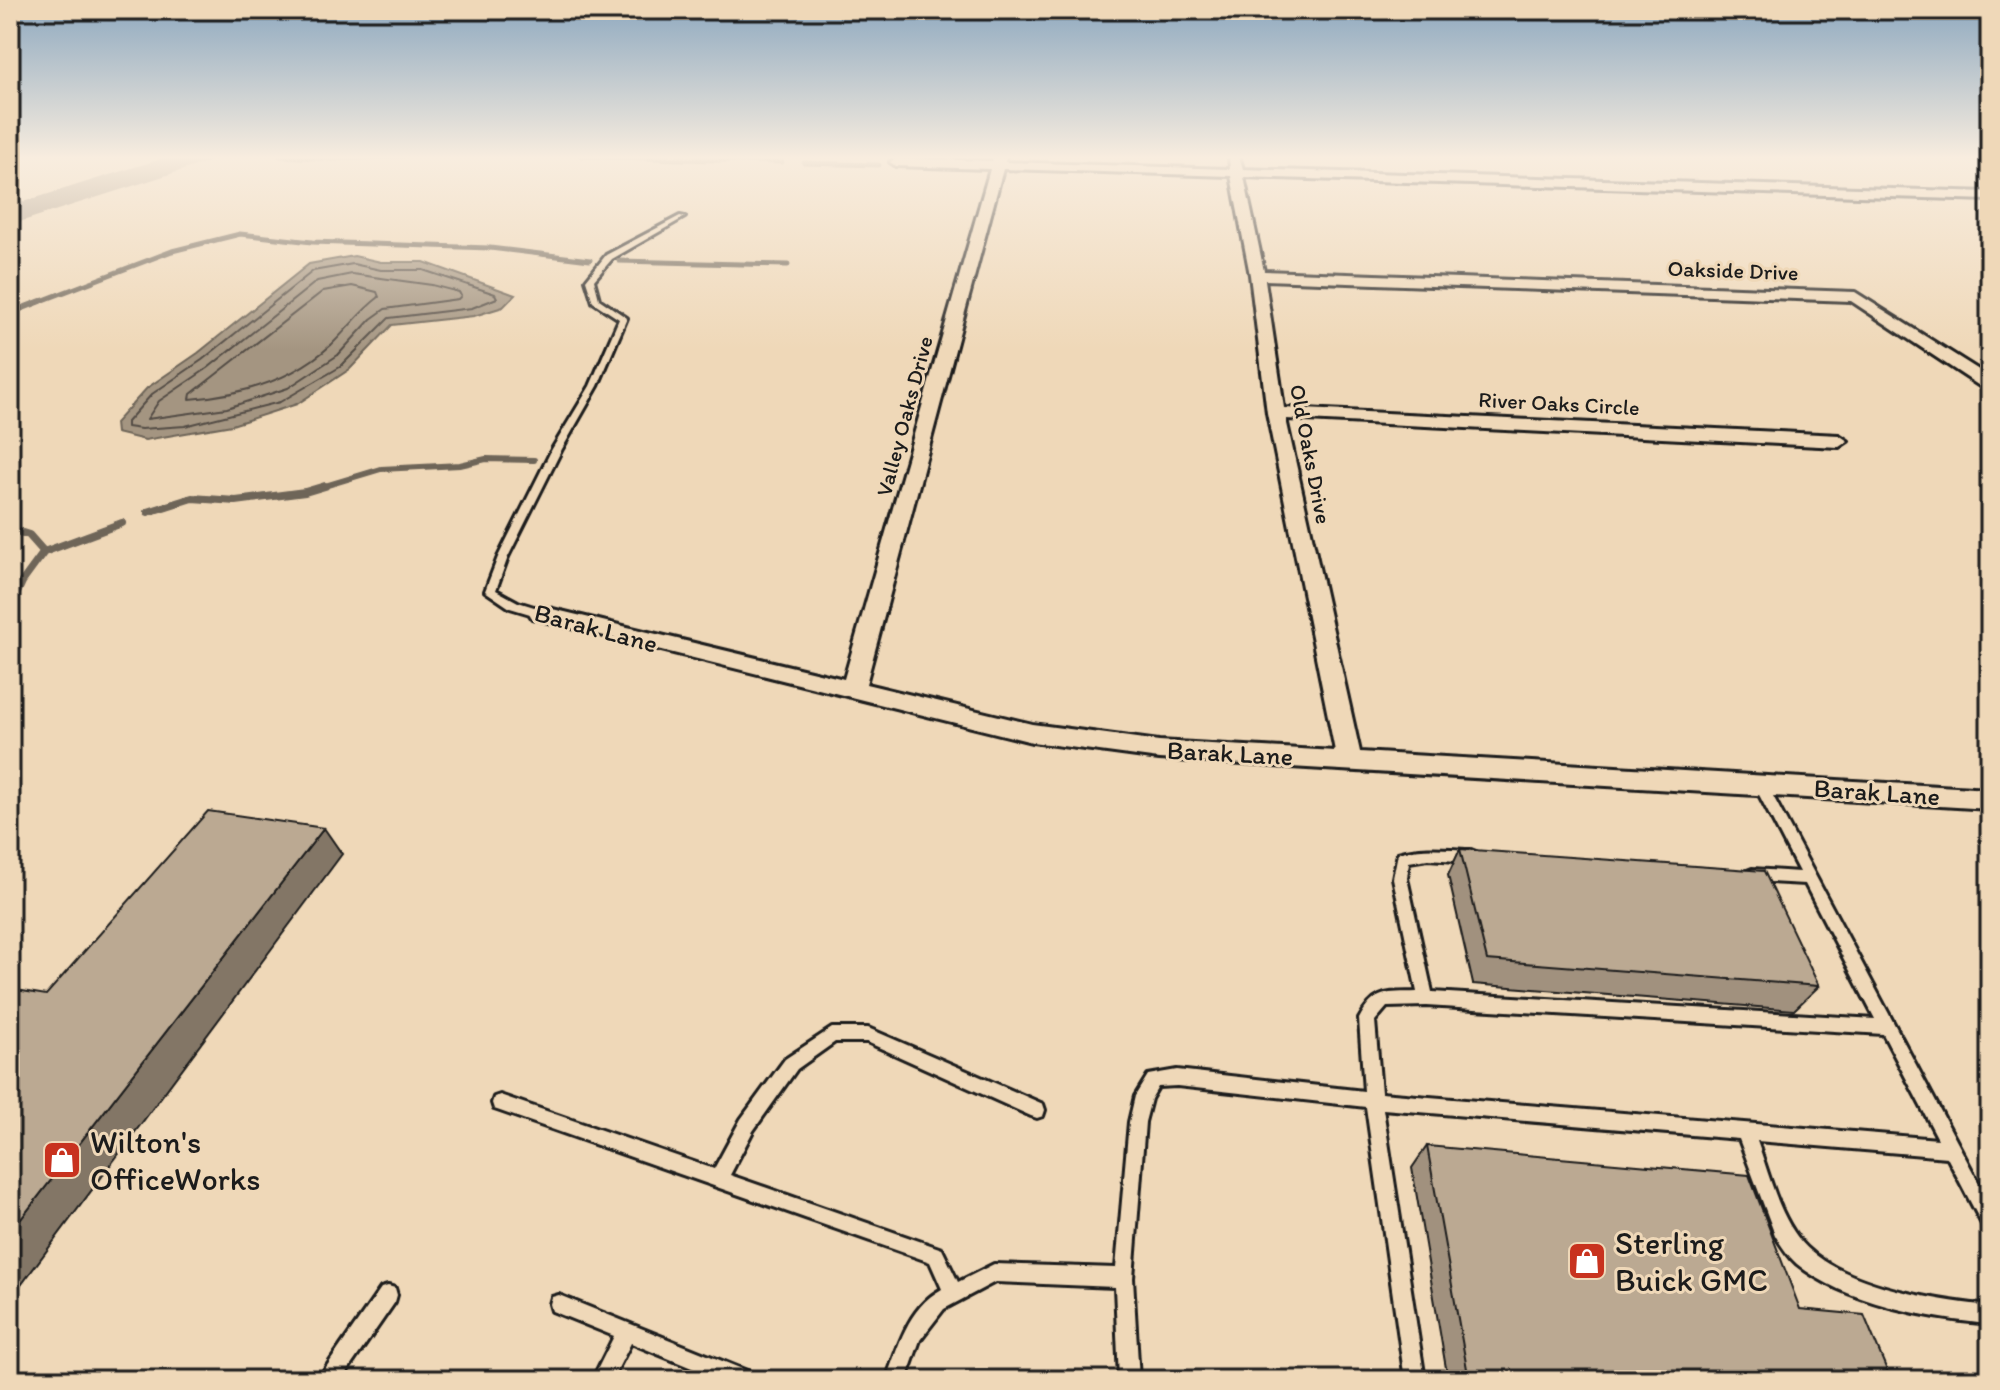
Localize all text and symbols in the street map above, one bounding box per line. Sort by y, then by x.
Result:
street label: Oakside Drive [1667,255,1799,286]
street label: Valley Oaks Drive [870,333,939,499]
street label: Old Oaks Drive [1284,382,1337,526]
street label: River Oaks Circle [1478,386,1640,421]
street label: Barak Lane [531,596,661,660]
street label: Barak Lane [1166,734,1294,772]
street label: Barak Lane [1813,772,1941,812]
place label: Wilton's OfficeWorks [90,1123,261,1198]
shop icon: Wilton's OfficeWorks [41,1139,83,1181]
place label: Sterling Buick GMC [1615,1224,1768,1299]
shop icon: Sterling Buick GMC [1566,1240,1608,1282]

